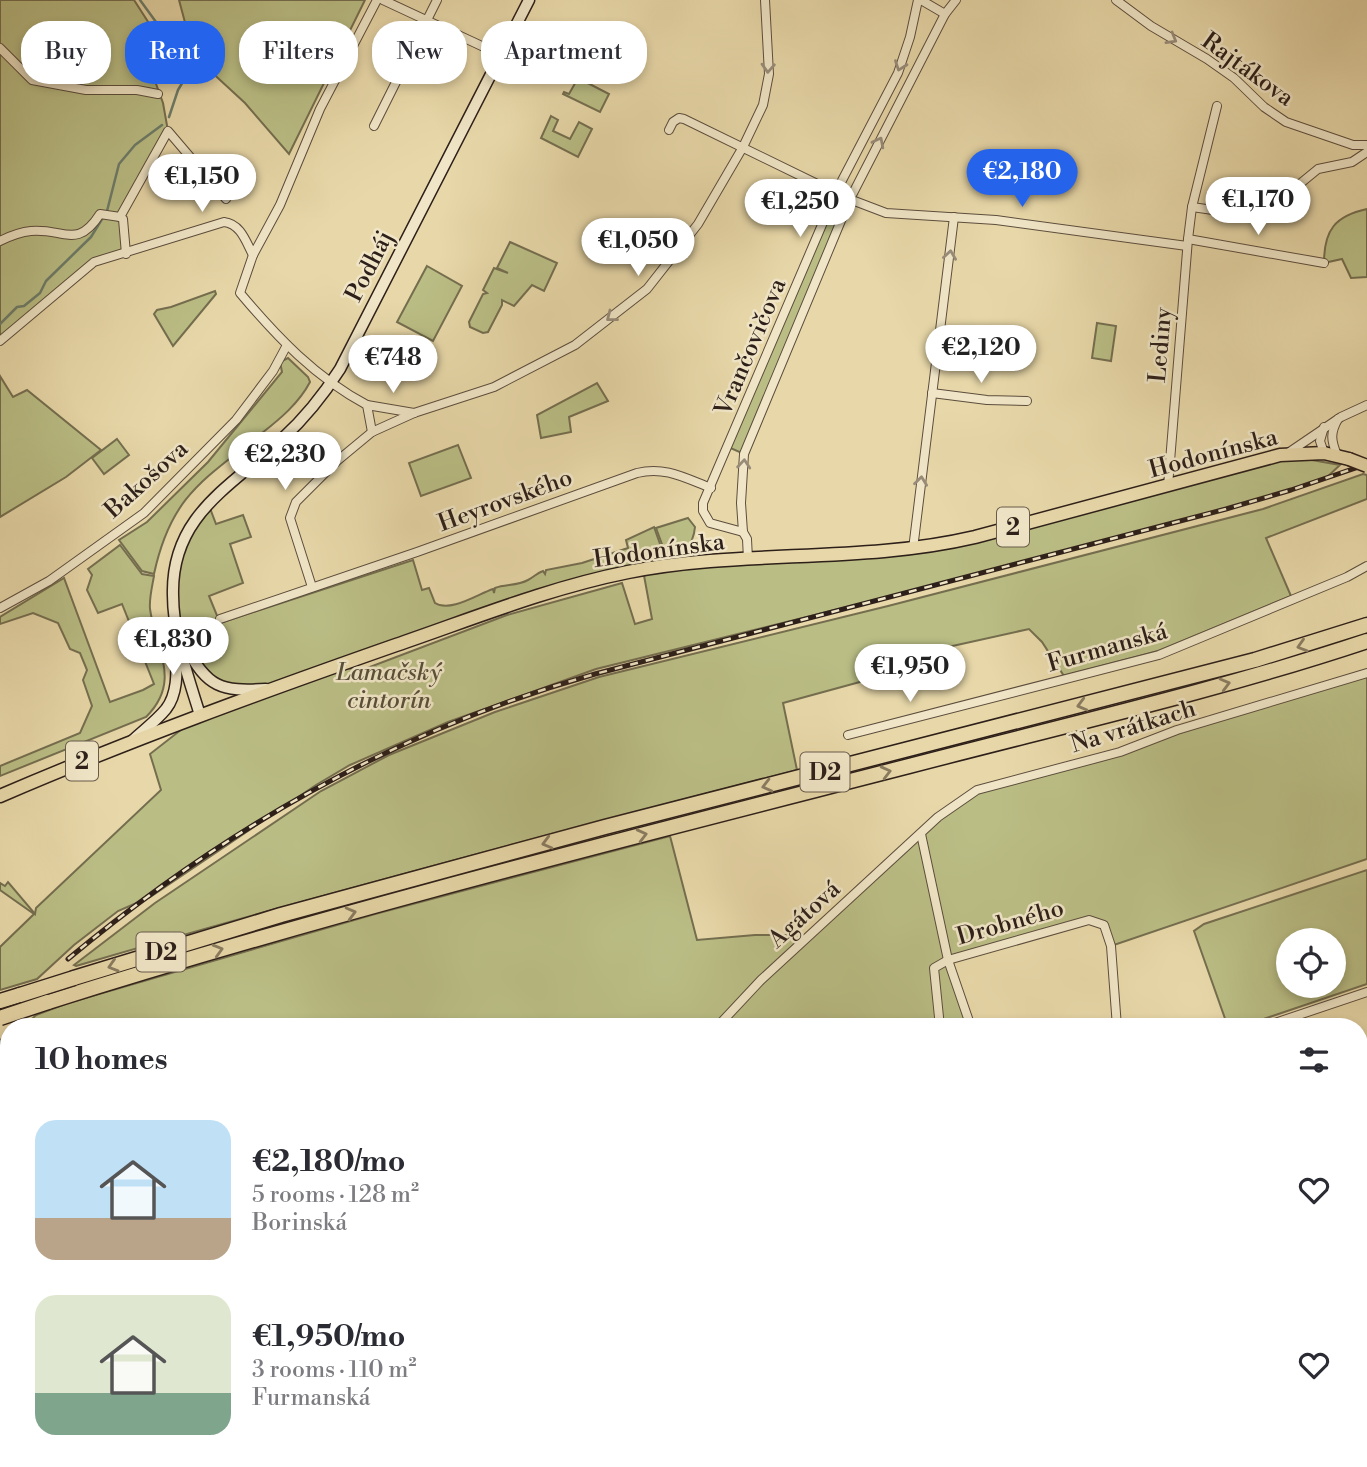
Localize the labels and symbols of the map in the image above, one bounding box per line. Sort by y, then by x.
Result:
street label: Rajtákova [1195,26,1300,114]
one-way arrow [1165,30,1178,43]
one-way arrow [894,59,908,71]
one-way arrow [761,63,776,74]
one-way arrow [870,137,884,149]
pin: €2,180 [965,150,1079,209]
pin: €1,150 [145,154,259,214]
pin: €1,170 [1201,177,1315,237]
pin: €1,250 [743,180,857,239]
pin: €1,050 [581,218,695,278]
street label: Podháj [339,226,401,307]
one-way arrow [943,250,958,261]
street label: Vrančovičova [708,273,794,422]
street label: Lediny [1143,306,1179,384]
one-way arrow [607,308,619,321]
pin: €2,120 [924,326,1038,385]
pin: €748 [352,336,434,395]
street label: Hodonínska [1145,422,1282,486]
pin: €2,230 [228,433,342,492]
street label: Bakošova [98,434,195,526]
one-way arrow [736,458,751,469]
street label: Heyrovského [434,463,577,539]
one-way arrow [914,475,929,487]
road number: 2 [997,508,1029,547]
street label: Hodonínska [592,527,728,575]
street label: Furmanská [1044,616,1172,679]
pin: €1,830 [116,618,230,677]
one-way arrow [1296,637,1308,652]
pin: €1,950 [853,644,967,704]
park label: Lamačský cintorín [335,658,443,716]
one-way arrow [1219,678,1231,692]
street label: Na vrátkach [1067,694,1199,760]
one-way arrow [1077,697,1089,711]
road number: 2 [66,741,98,780]
road number: D2 [800,752,850,792]
one-way arrow [880,766,892,780]
one-way arrow [761,778,773,792]
one-way arrow [636,829,648,843]
one-way arrow [541,835,553,849]
street label: Agátová [762,874,848,956]
street label: Drobného [953,893,1067,953]
one-way arrow [345,907,357,921]
road number: D2 [136,932,186,972]
one-way arrow [211,944,223,959]
one-way arrow [107,958,119,973]

